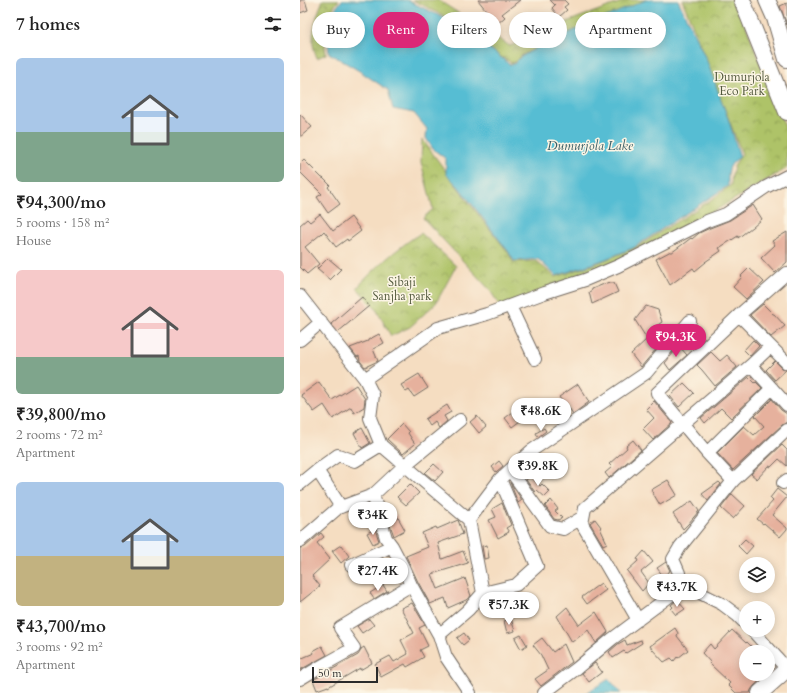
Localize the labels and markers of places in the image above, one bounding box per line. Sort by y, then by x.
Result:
pin: ₹94.3K [643,324,709,358]
pin: ₹48.6K [508,398,574,432]
pin: ₹39.8K [505,453,571,487]
pin: ₹34K [349,502,397,536]
pin: ₹27.4K [345,558,411,592]
pin: ₹43.7K [644,574,710,608]
pin: ₹57.3K [476,592,542,626]

